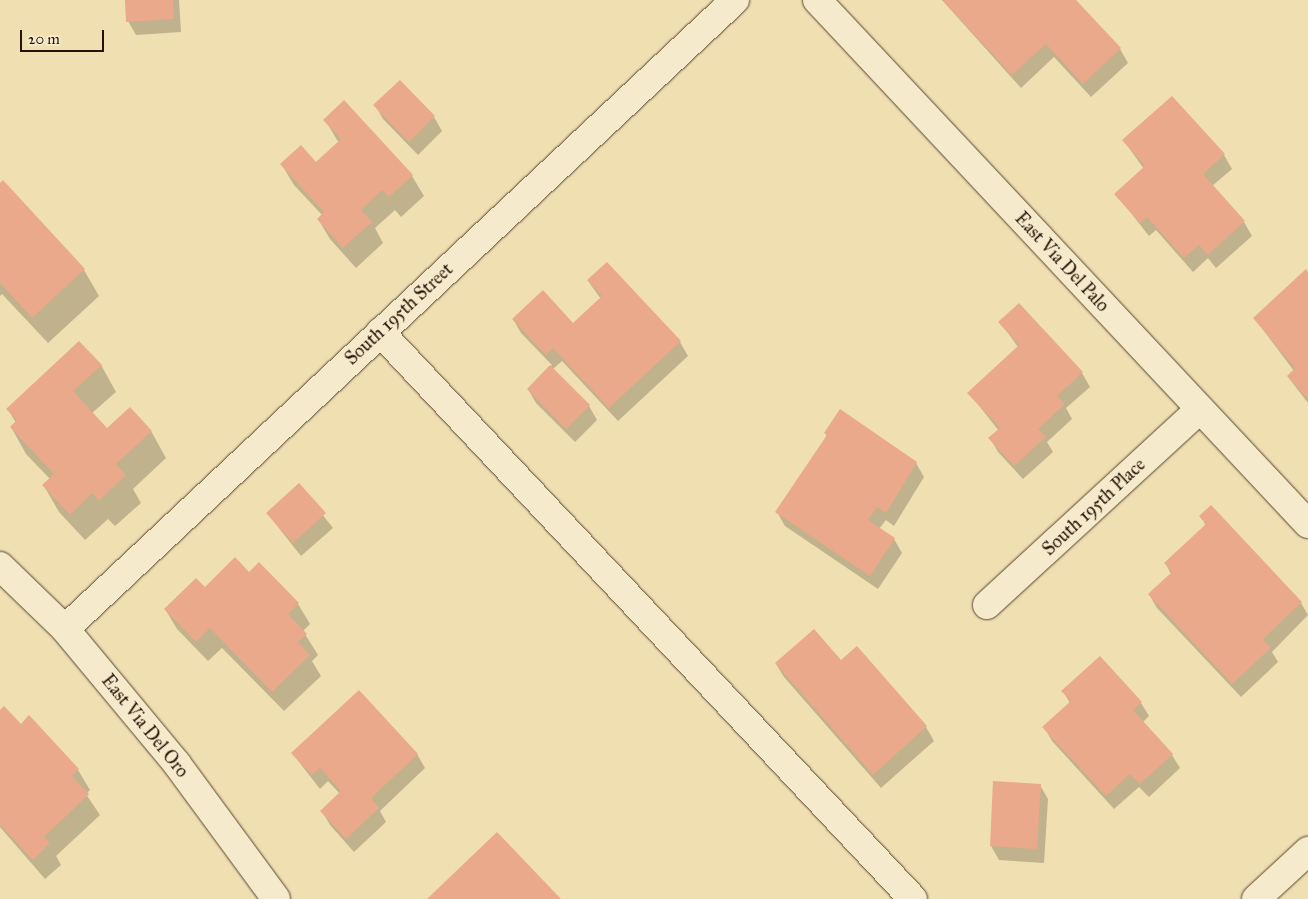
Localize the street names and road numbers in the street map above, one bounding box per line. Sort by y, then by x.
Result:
street label: East Via Del Palo [1010,208,1114,316]
street label: South 195th Street [341,259,457,369]
street label: South 195th Place [1038,454,1150,560]
street label: East Via Del Oro [97,670,193,782]

